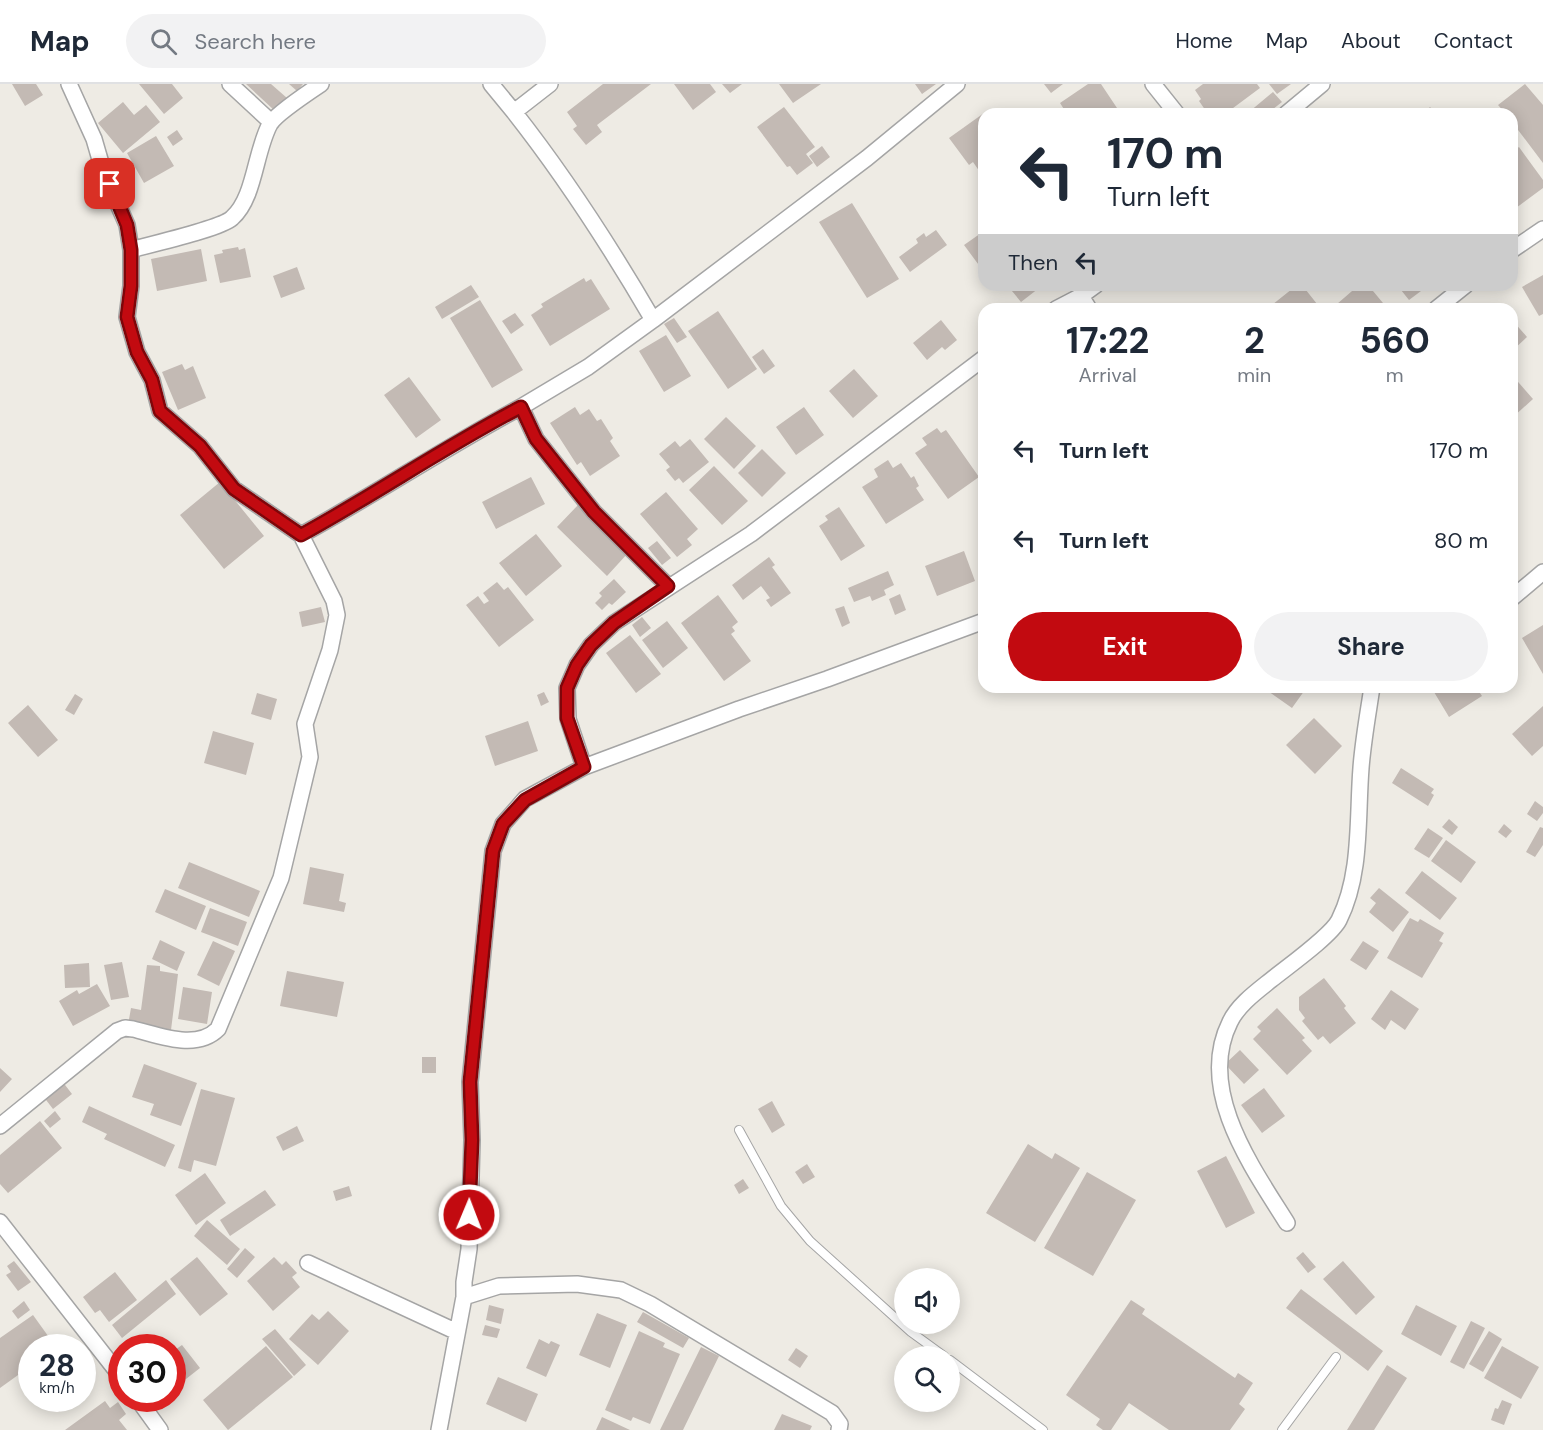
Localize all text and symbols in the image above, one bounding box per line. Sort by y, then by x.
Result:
search box [126,14,546,68]
text: Map [30,23,90,60]
icon: search [147,25,180,58]
text: Search here [195,27,316,56]
text: Home [1175,27,1233,55]
text: Map [1266,27,1308,55]
text: About [1341,27,1401,55]
text: Contact [1434,27,1513,55]
text: 170 m [1107,126,1224,181]
icon: left [1008,132,1086,210]
pin [84,158,135,209]
icon: arrive [93,167,126,200]
text: Turn left [1107,179,1210,214]
icon: left [1070,246,1103,279]
text: Then [1008,248,1058,277]
text: 17:22 [1066,317,1149,364]
text: 2 [1244,317,1265,364]
text: 560 [1359,317,1430,364]
text: Arrival [1078,362,1137,388]
text: min [1237,362,1271,388]
text: m [1386,362,1404,388]
icon: left [1008,434,1041,467]
text: Turn left [1059,436,1149,465]
text: 170 m [1429,436,1488,465]
icon: left [1008,524,1041,557]
text: Turn left [1059,526,1149,555]
text: 80 m [1434,526,1488,555]
button: Exit [1008,612,1242,681]
button: Share [1254,612,1488,681]
position arrow [437,1183,501,1247]
map controls [894,1268,960,1412]
button: sound [894,1268,960,1334]
speed limit sign: 30 [108,1334,186,1412]
text: 28 [39,1346,75,1385]
button: search [894,1346,960,1412]
text: km/h [39,1378,75,1398]

